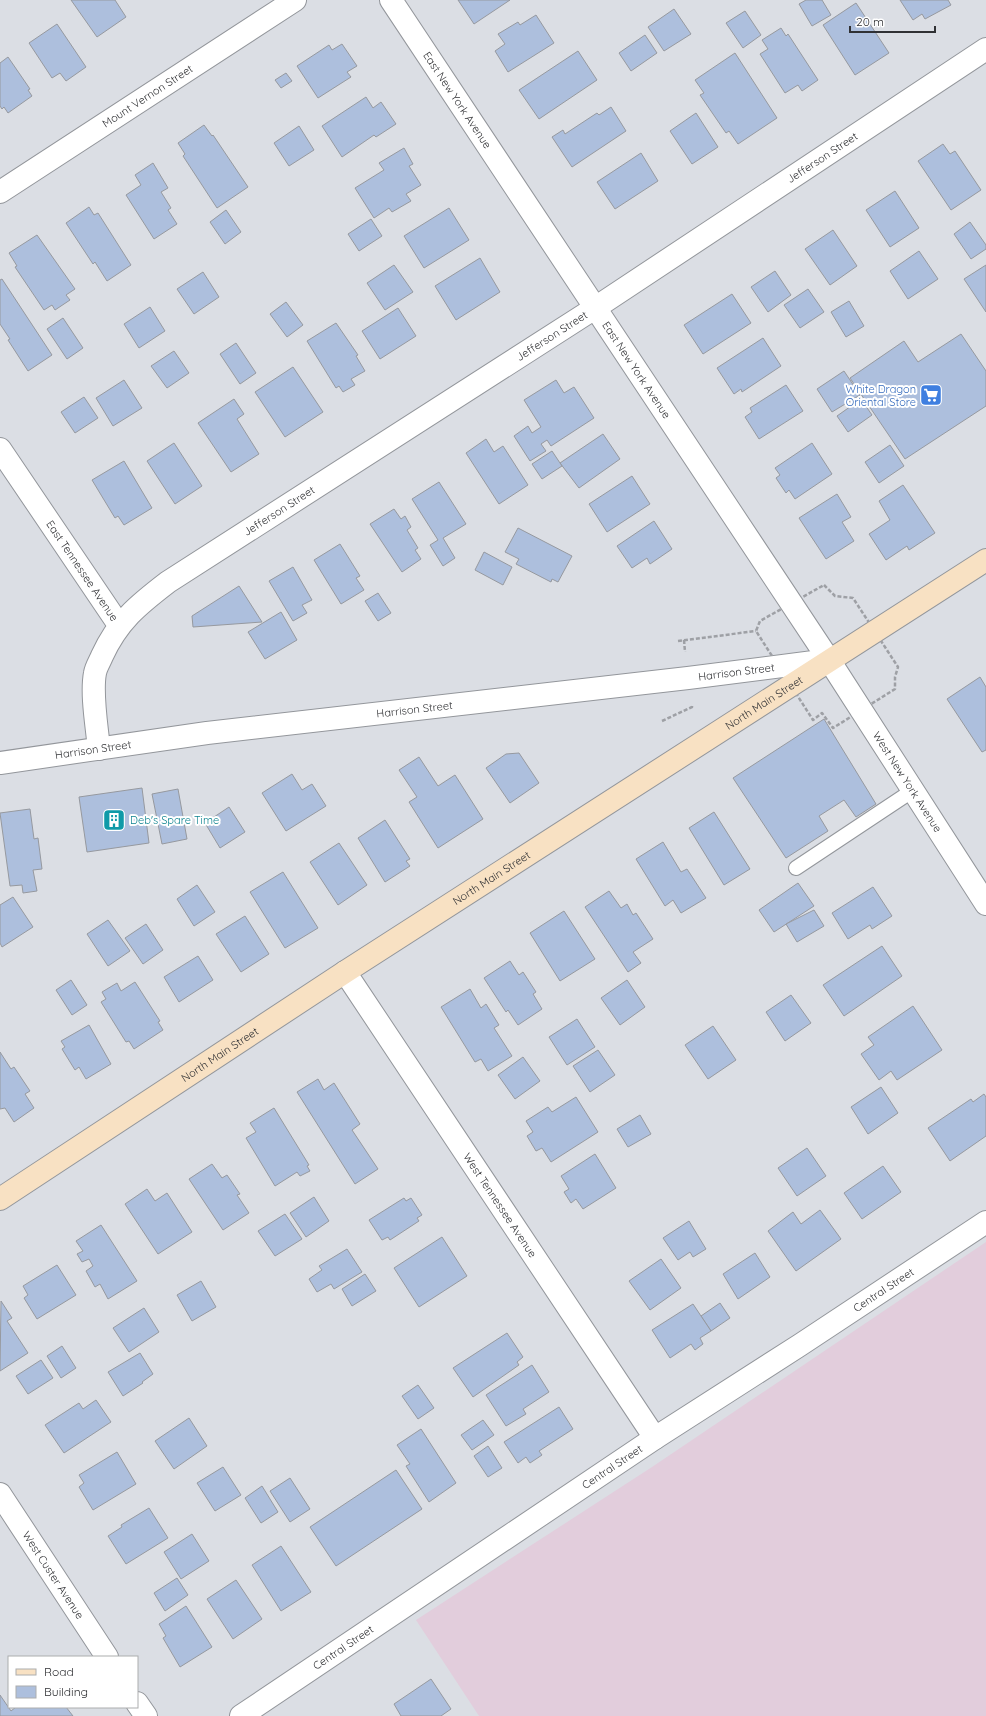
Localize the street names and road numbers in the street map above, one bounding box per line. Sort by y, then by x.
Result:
street label: East New York Avenue [420,49,495,151]
street label: Mount Vernon Street [100,61,196,131]
street label: Jefferson Street [784,129,861,186]
street label: Jefferson Street [513,308,590,364]
street label: East New York Avenue [599,319,674,421]
street label: Jefferson Street [241,483,318,539]
street label: East Tennessee Avenue [43,518,121,624]
street label: Harrison Street [697,660,776,684]
street label: North Main Street [723,672,806,733]
street label: Harrison Street [376,698,454,721]
street label: West New York Avenue [870,729,945,835]
street label: Harrison Street [54,737,132,762]
street label: North Main Street [450,848,533,908]
street label: North Main Street [178,1024,261,1085]
street label: West Tennessee Avenue [460,1150,540,1260]
street label: Central Street [850,1265,917,1315]
street label: Central Street [579,1441,645,1492]
street label: West Custer Avenue [19,1529,87,1622]
street label: Central Street [310,1622,376,1673]

